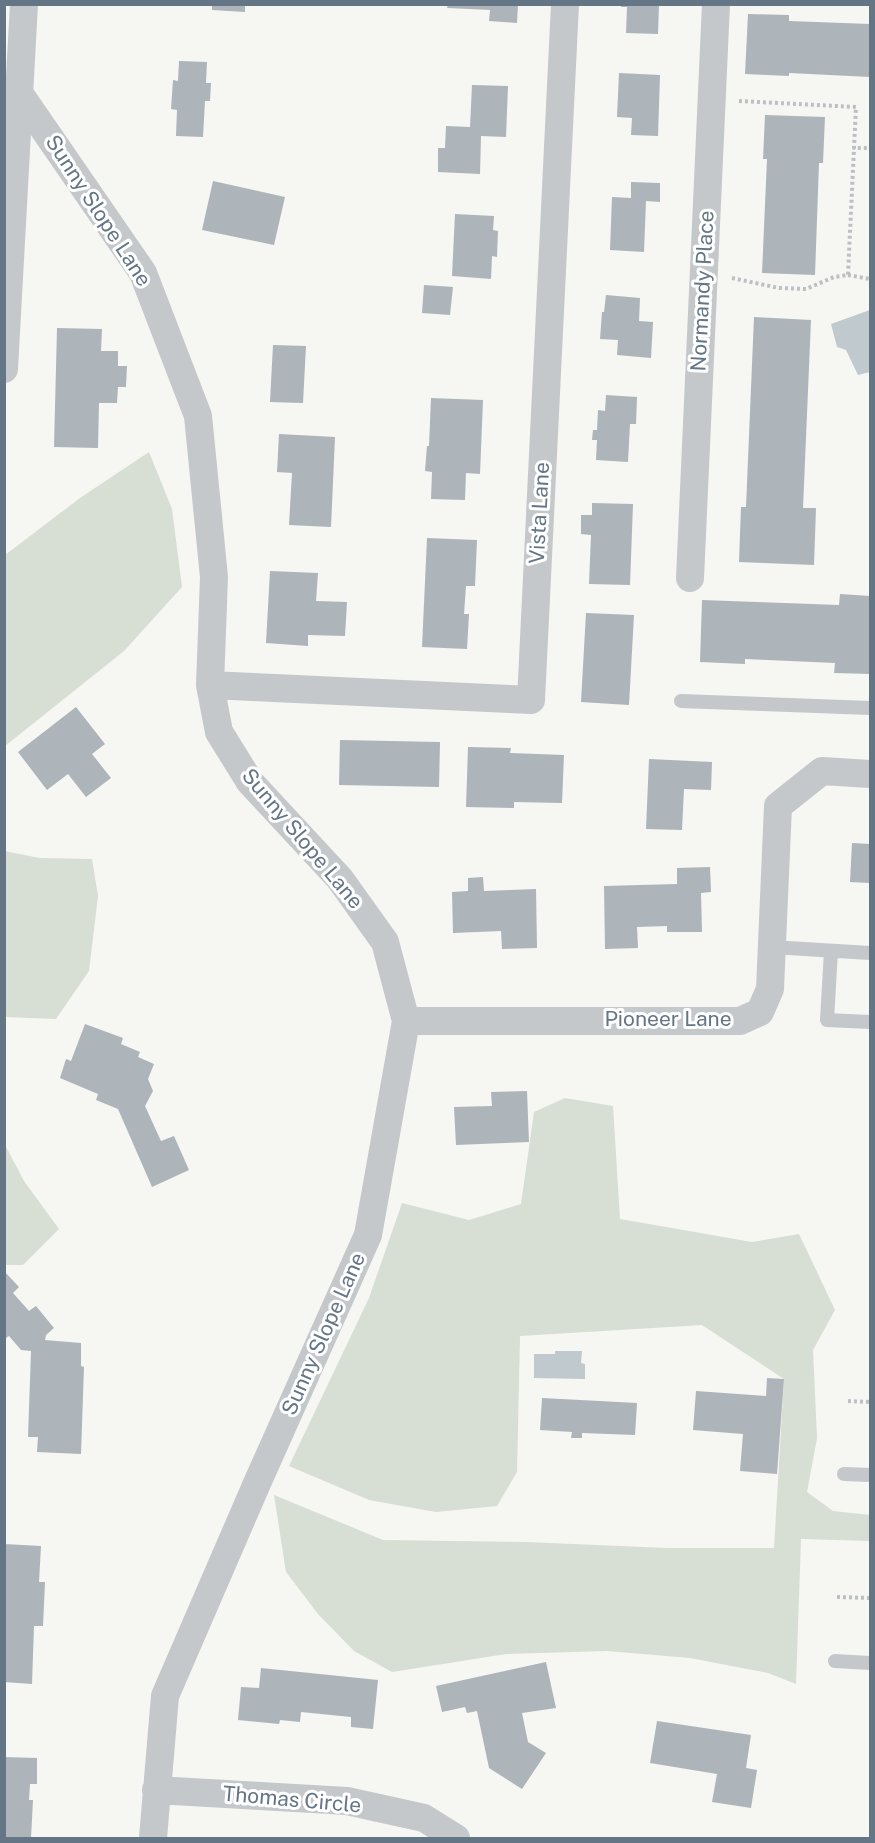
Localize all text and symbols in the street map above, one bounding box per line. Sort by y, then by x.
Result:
street label: Sunny Slope Lane [40,131,156,291]
street label: Normandy Place [686,210,720,372]
street label: Vista Lane [525,461,555,565]
street label: Sunny Slope Lane [236,764,368,914]
street label: Pioneer Lane [604,1007,732,1033]
street label: Sunny Slope Lane [277,1249,371,1419]
street label: Thomas Circle [222,1781,362,1819]

